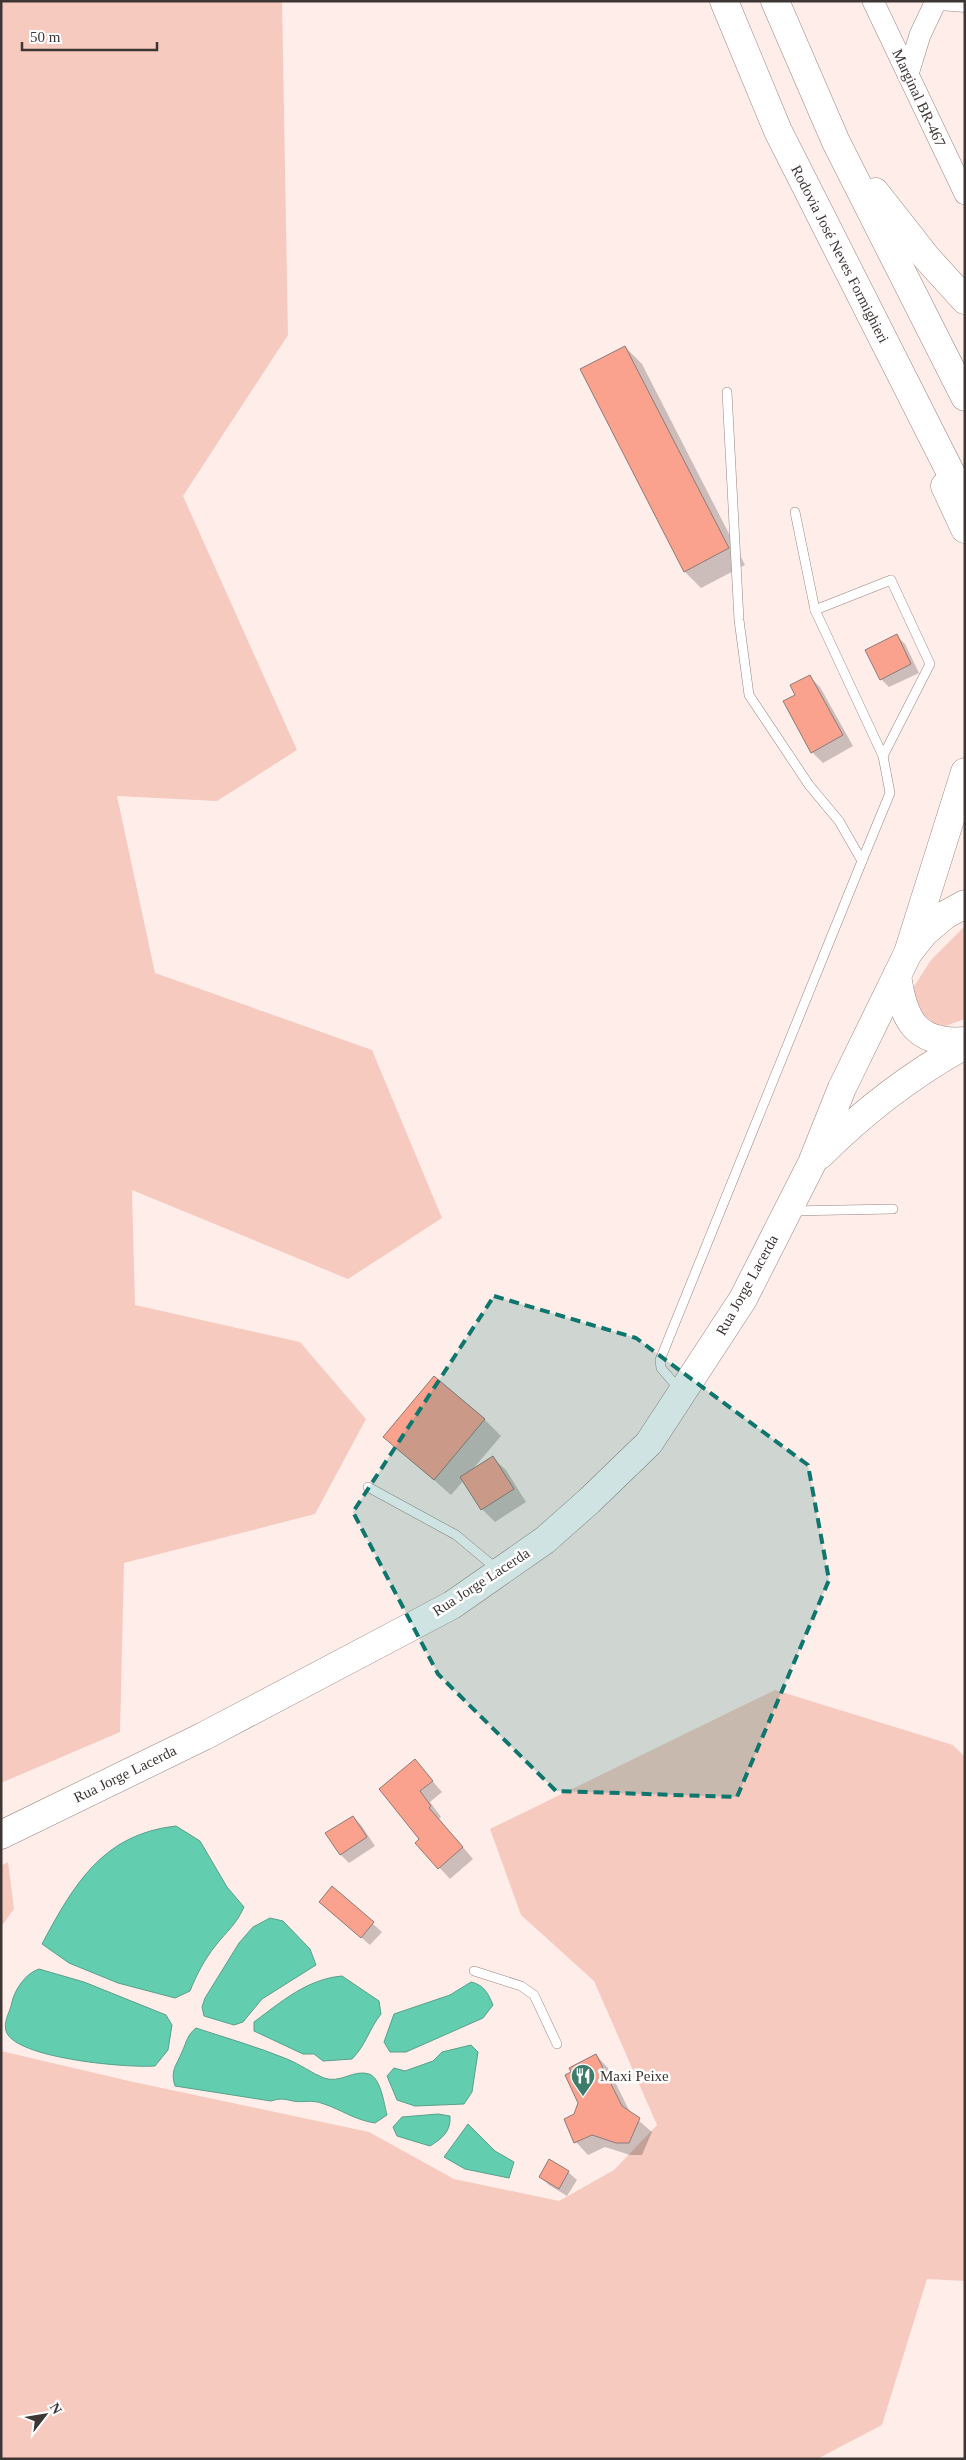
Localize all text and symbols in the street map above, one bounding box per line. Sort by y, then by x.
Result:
scale bar [22,20,158,52]
text: 50 m [30,29,61,45]
street label: Marginal BR-467 [889,47,949,150]
street label: Rodovia José Neves Formighieri [788,163,892,345]
street label: Rua Jorge Lacerda [713,1232,781,1338]
street label: Rua Jorge Lacerda [430,1545,533,1619]
street label: Rua Jorge Lacerda [71,1742,179,1806]
restaurant icon: Maxi Peixe [570,2063,596,2097]
place label: Maxi Peixe [600,2068,669,2084]
north arrow [20,2390,70,2440]
text: N [47,2400,65,2417]

